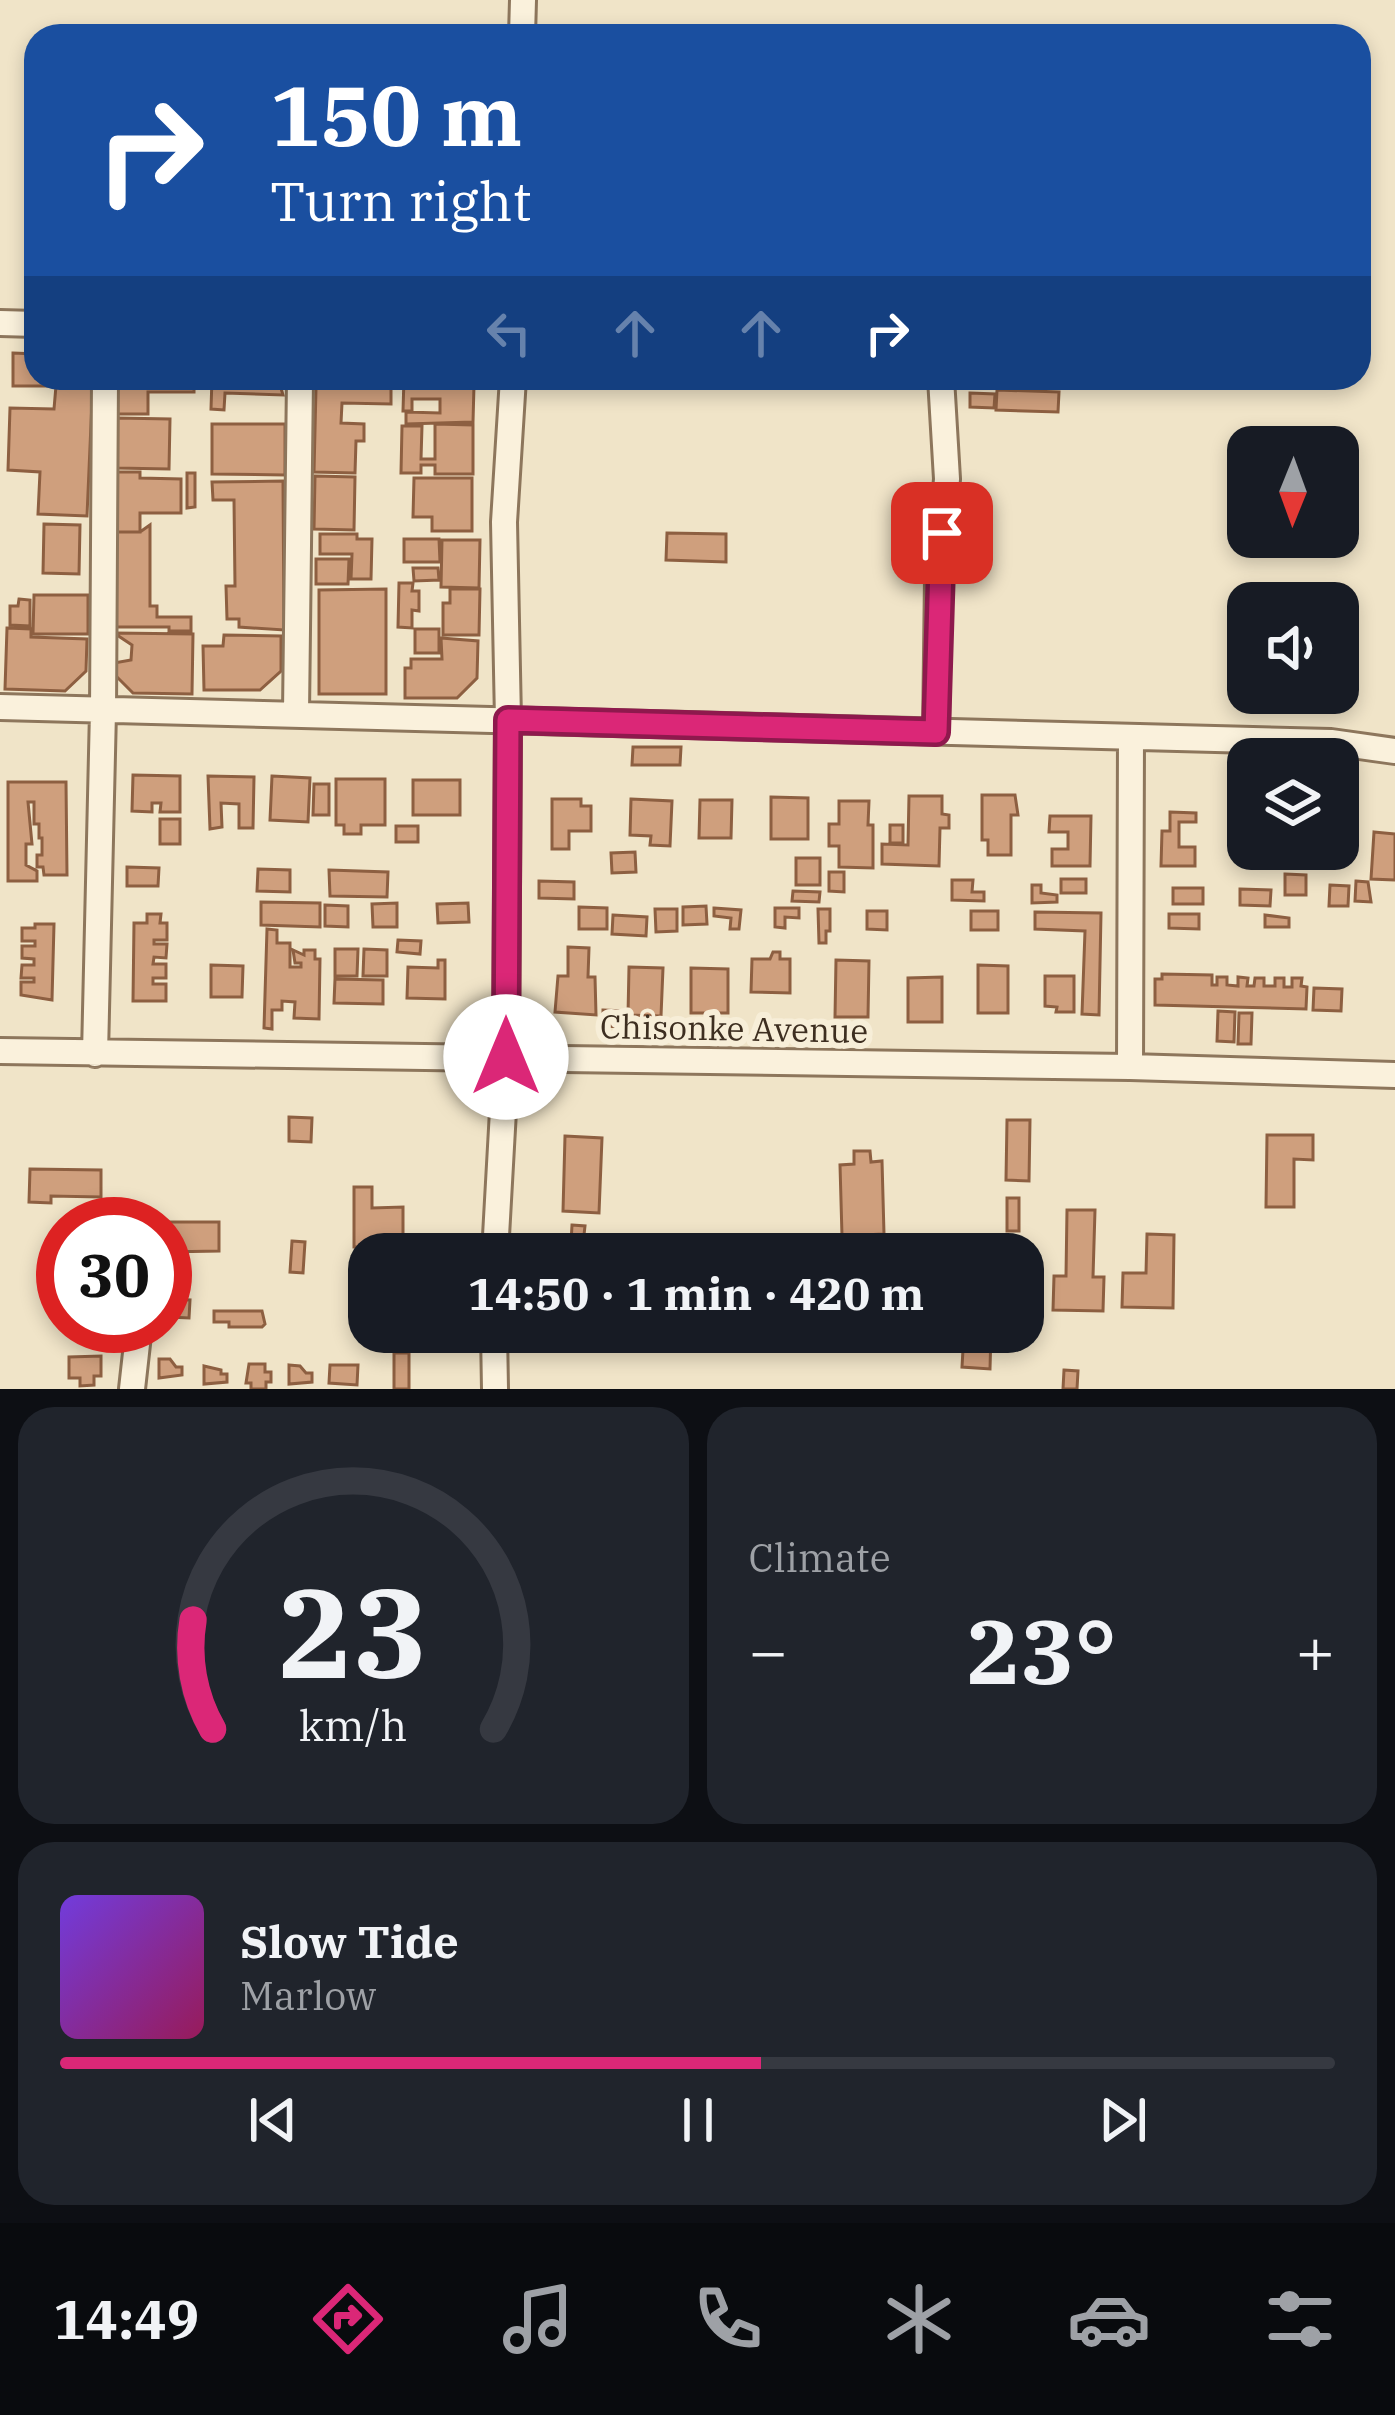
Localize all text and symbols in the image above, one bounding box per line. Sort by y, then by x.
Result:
text: 150 m [270,60,522,169]
icon: right [72,72,228,228]
text: Turn right [270,166,532,236]
icon: left [476,300,542,366]
icon: ahead [602,300,668,366]
icon: ahead [728,300,794,366]
icon: right [854,300,920,366]
north arrow [1227,426,1359,558]
map controls [1227,426,1359,870]
pin [891,482,993,584]
icon: arrive [909,500,975,566]
button: sound [1227,582,1359,714]
button: layers [1227,738,1359,870]
position arrow [443,994,569,1120]
street label: Chisonke Avenue [599,1004,869,1052]
speed limit sign: 30 [36,1197,192,1353]
text: 14:50 · 1 min · 420 m [468,1264,924,1322]
text: Climate [749,1532,891,1583]
text: 23 [278,1550,428,1712]
text: 23° [967,1592,1117,1709]
text: − [749,1607,788,1693]
text: + [1295,1607,1335,1693]
text: km/h [299,1696,407,1752]
text: Slow Tide [240,1912,459,1970]
text: Marlow [240,1970,376,2021]
icon: previous [240,2087,306,2153]
icon: pause [665,2087,731,2153]
icon: next [1090,2087,1156,2153]
icon: directions [306,2277,390,2361]
icon: music [496,2277,580,2361]
icon: phone [686,2277,770,2361]
icon: climate [877,2277,961,2361]
icon: car [1067,2277,1151,2361]
icon: filters [1258,2277,1342,2361]
text: 14:49 [53,2284,199,2354]

